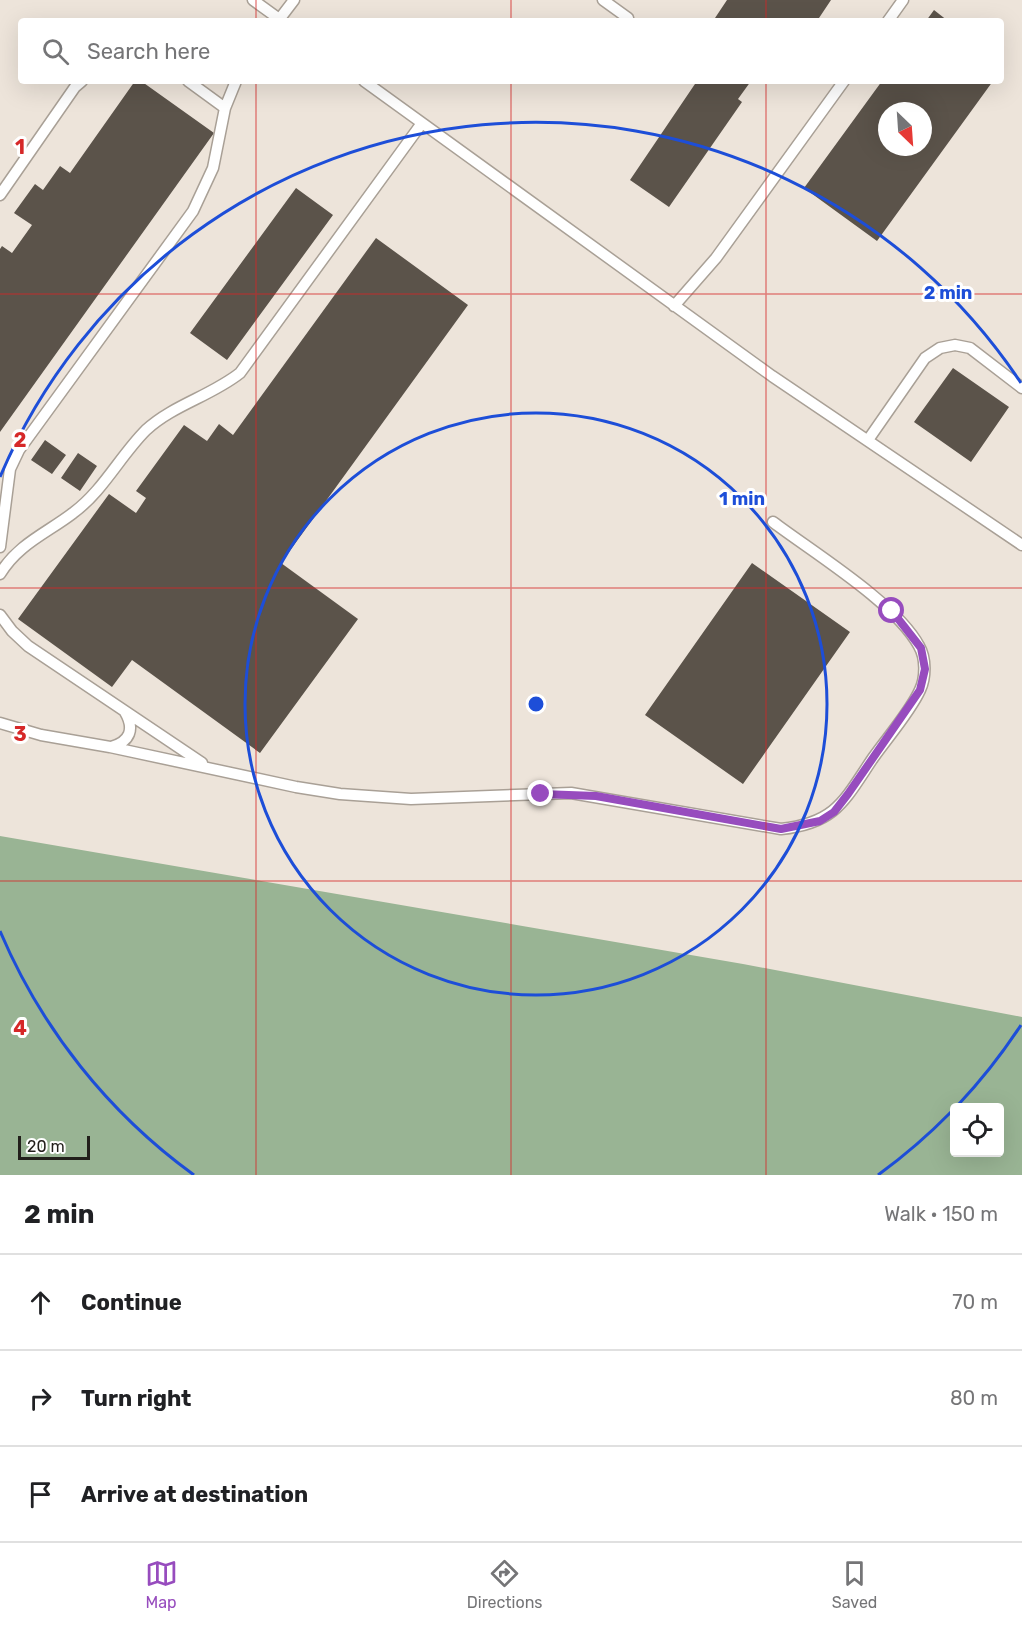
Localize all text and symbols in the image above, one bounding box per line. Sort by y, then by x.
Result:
search box [18,18,1004,84]
icon: search [39,35,72,68]
text: Search here [87,38,210,65]
north arrow [878,102,932,156]
text: 1 [15,135,25,159]
text: 2 min [924,282,972,304]
text: 2 [14,428,27,452]
text: 1 min [719,488,765,510]
route start [878,597,904,623]
centre of rings [526,694,546,714]
text: 3 [13,722,27,746]
route end [527,780,553,806]
text: 4 [13,1016,27,1040]
map controls [950,1103,1004,1157]
button: locate [950,1103,1004,1157]
scale bar [18,1133,90,1160]
text: 20 m [27,1137,65,1156]
text: 2 min [24,1199,94,1230]
text: Walk · 150 m [884,1202,998,1226]
icon: ahead [24,1286,57,1319]
text: Continue [81,1289,182,1316]
text: 70 m [952,1290,998,1314]
icon: right [24,1382,57,1415]
text: Turn right [81,1385,191,1412]
text: 80 m [950,1386,998,1410]
icon: arrive [24,1478,57,1511]
text: Arrive at destination [81,1481,308,1508]
tab: Map [145,1557,178,1612]
tab: Directions [467,1557,543,1612]
tab: Saved [832,1557,877,1612]

